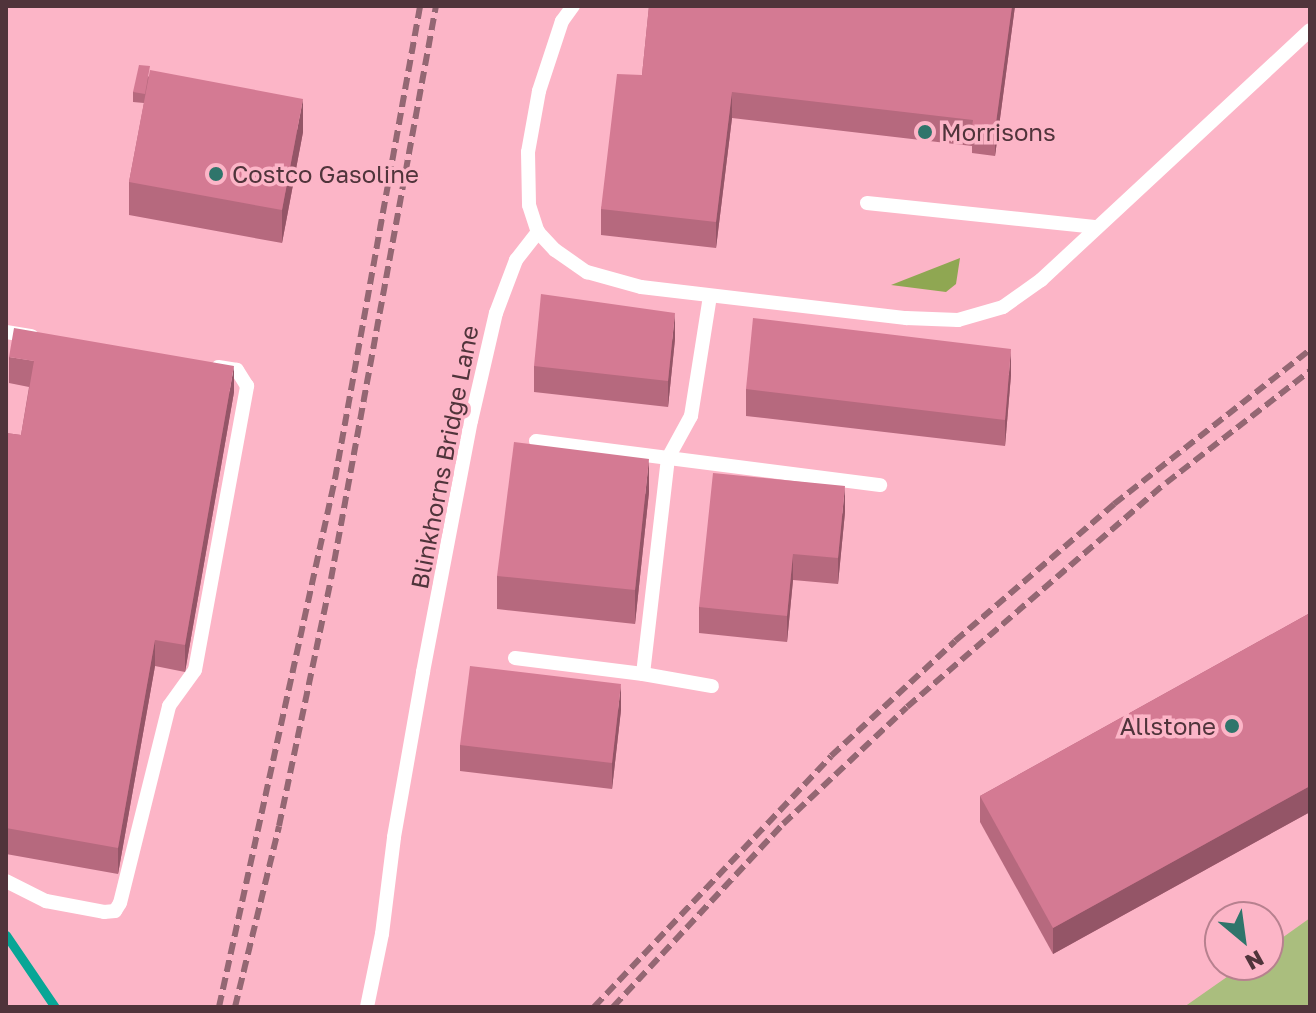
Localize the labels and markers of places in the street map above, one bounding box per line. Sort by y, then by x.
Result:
place label: Morrisons [941,118,1056,146]
marker: Morrisons [916,123,934,141]
place label: Costco Gasoline [232,160,419,188]
marker: Costco Gasoline [207,165,225,183]
place label: Allstone [1120,712,1216,740]
marker: Allstone [1223,717,1241,735]

